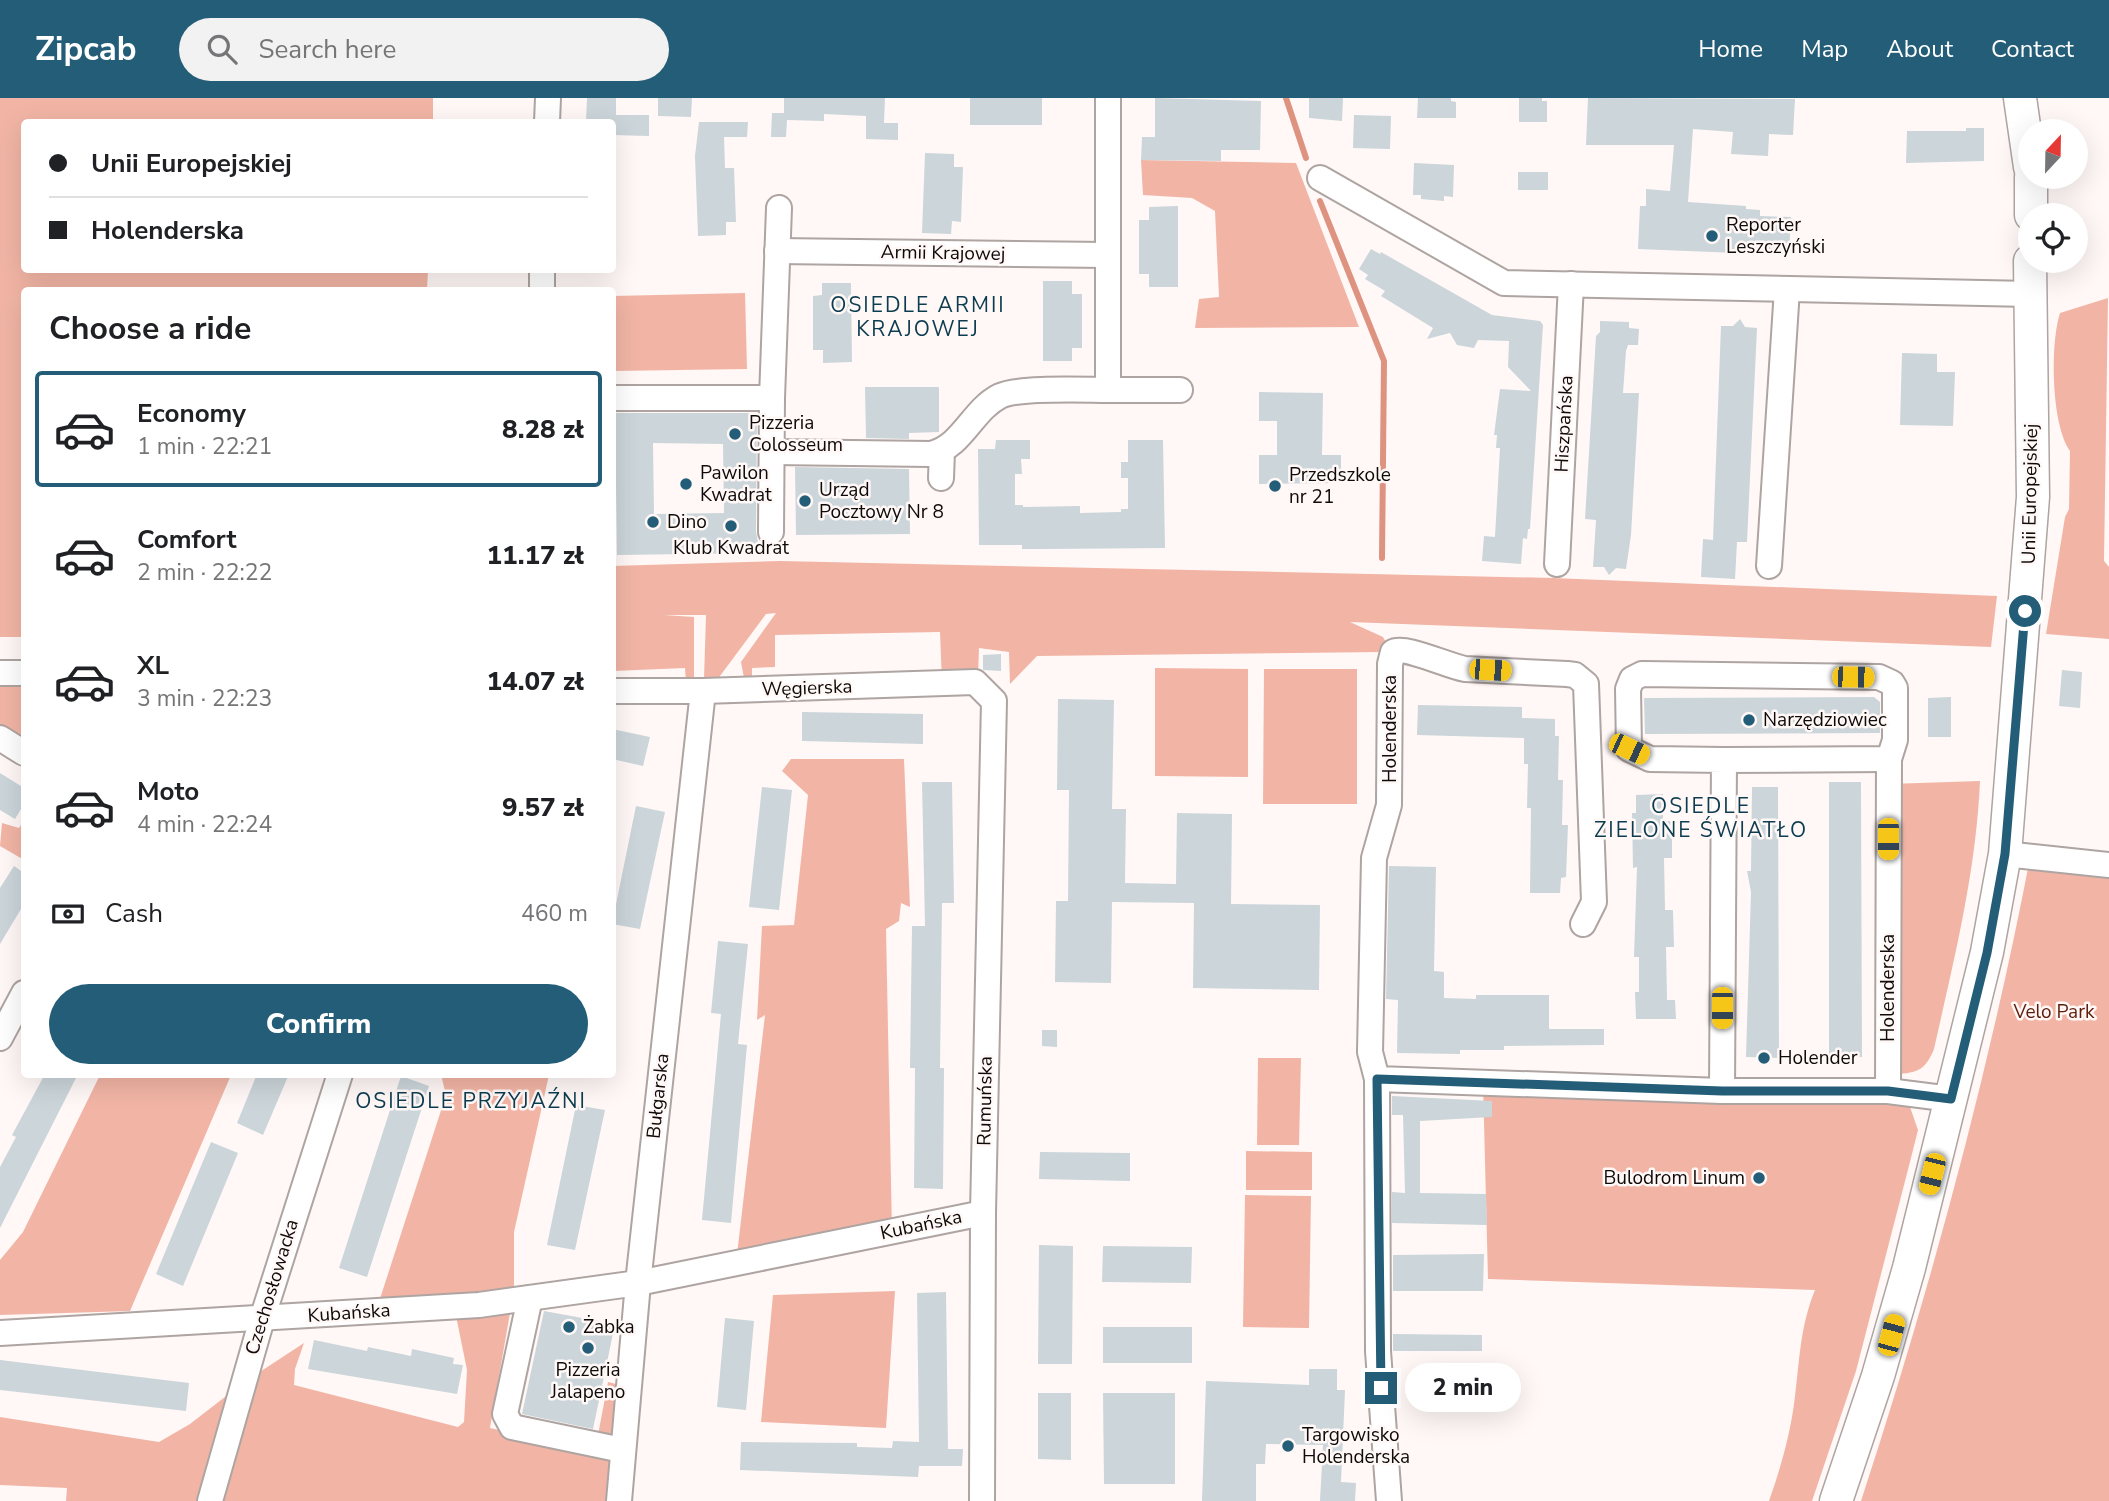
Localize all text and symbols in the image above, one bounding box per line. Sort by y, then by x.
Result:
search box [179,18,669,81]
text: Zipcab [35,27,137,72]
icon: search [203,30,241,68]
text: Search here [259,32,396,67]
text: Home [1698,33,1763,65]
text: Map [1801,33,1848,65]
text: About [1886,33,1953,65]
text: Contact [1991,33,2074,65]
north arrow [2018,119,2088,189]
map controls [2018,119,2088,273]
text: Unii Europejskiej [91,146,292,181]
button: locate [2018,203,2088,273]
place label: Reporter Leszczyński [1726,212,1825,260]
text: Holenderska [91,213,244,248]
marker: Reporter Leszczyński [1704,228,1720,244]
street label: Armii Krajowej [880,239,1006,267]
district label: OSIEDLE ARMII KRAJOWEJ [830,291,1006,343]
text: Choose a ride [49,307,251,350]
street label: Hiszpańska [1548,375,1580,473]
text: Economy [137,396,246,431]
icon: car [53,398,116,461]
place label: Pizzeria Colosseum [749,410,843,458]
text: 8.28 zł [502,412,584,447]
street label: Unii Europejskiej [2016,423,2044,565]
marker: Pizzeria Colosseum [727,426,743,442]
text: 1 min · 22:21 [137,431,272,462]
place label: Pawilon Kwadrat [700,460,772,508]
place label: Przedszkole nr 21 [1289,462,1391,510]
marker: Pawilon Kwadrat [678,476,694,492]
place label: Urząd Pocztowy Nr 8 [819,477,944,525]
marker: Przedszkole nr 21 [1267,478,1283,494]
marker: Urząd Pocztowy Nr 8 [797,493,813,509]
place label: Dino [667,509,707,535]
marker: Dino [645,514,661,530]
marker: Klub Kwadrat [723,518,739,534]
text: Comfort [137,522,237,557]
icon: car [53,524,116,587]
place label: Klub Kwadrat [673,535,789,561]
text: 11.17 zł [486,538,584,573]
text: 2 min · 22:22 [137,557,272,588]
route start [2009,595,2041,627]
text: XL [137,648,169,683]
icon: car [53,650,116,713]
car [1469,658,1512,682]
text: 14.07 zł [486,664,584,699]
car [1832,666,1875,688]
street label: Węgierska [761,673,853,703]
street label: Holenderska [1377,675,1403,783]
text: 3 min · 22:23 [137,683,272,714]
place label: Narzędziowiec [1763,707,1887,733]
marker: Narzędziowiec [1741,712,1757,728]
car [1606,731,1653,767]
text: Moto [137,774,199,809]
icon: car [53,776,116,839]
text: 9.57 zł [502,790,584,825]
district label: OSIEDLE ZIELONE ŚWIATŁO [1594,792,1808,844]
text: 4 min · 22:24 [137,809,272,840]
car [1878,818,1899,860]
icon: cash [49,895,87,933]
text: Cash [105,896,163,931]
text: 460 m [521,898,588,929]
street label: Holenderska [1875,934,1901,1042]
button: Confirm [49,984,588,1064]
car [1712,987,1733,1029]
park label: Velo Park [2012,999,2095,1025]
place label: Holender [1778,1045,1858,1071]
marker: Holender [1756,1050,1772,1066]
street label: Bułgarska [641,1052,675,1140]
street label: Rumuńska [971,1056,999,1146]
district label: OSIEDLE PRZYJAŹNI [355,1087,587,1115]
car [1917,1151,1948,1197]
place label: Bulodrom Linum [1603,1165,1745,1191]
marker: Bulodrom Linum [1751,1170,1767,1186]
street label: Kubańska [878,1204,964,1246]
street label: Czechosłowacka [239,1216,305,1358]
street label: Kubańska [307,1297,391,1329]
car [1876,1312,1907,1358]
place label: Żabka [583,1314,635,1340]
marker: Żabka [561,1319,577,1335]
marker: Pizzeria Jalapeno [580,1340,596,1356]
place label: Pizzeria Jalapeno [550,1357,625,1405]
callout: 2 min [1406,1364,1521,1412]
route end [1365,1372,1397,1404]
text: 2 min [1433,1372,1493,1403]
place label: Targowisko Holenderska [1302,1422,1410,1470]
marker: Targowisko Holenderska [1280,1438,1296,1454]

